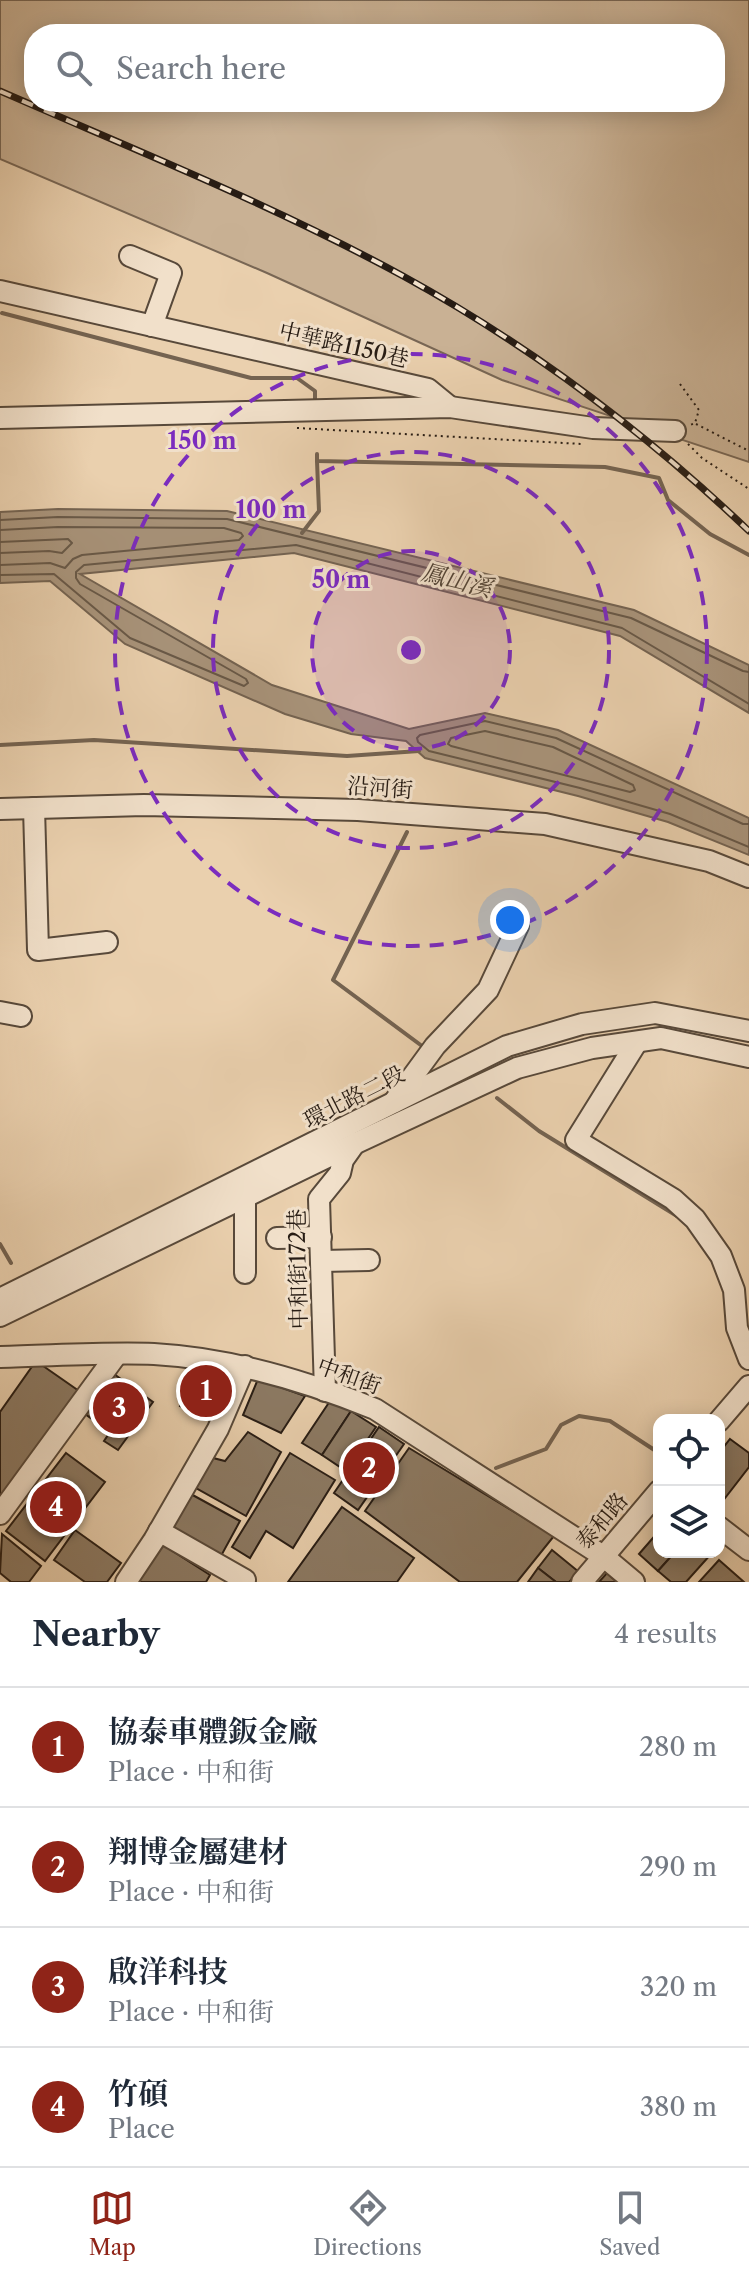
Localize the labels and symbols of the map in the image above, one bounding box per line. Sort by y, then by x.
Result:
street label: 中華路1150巷 [276,317,412,373]
text: 150 m [167,426,237,455]
text: 100 m [235,495,307,524]
water label: 鳳山溪 [419,557,498,604]
text: 50 m [312,565,370,594]
centre of rings [397,636,425,664]
street label: 沿河街 [346,772,414,804]
your location [490,900,530,940]
street label: 環北路二段 [299,1060,409,1134]
street label: 中和街172巷 [283,1208,313,1330]
street label: 中和街 [313,1352,385,1400]
pin: 1 [180,1361,232,1421]
pin: 3 [93,1378,145,1438]
pin: 2 [343,1438,395,1498]
pin: 4 [30,1477,82,1537]
street label: 泰和路 [570,1487,634,1555]

